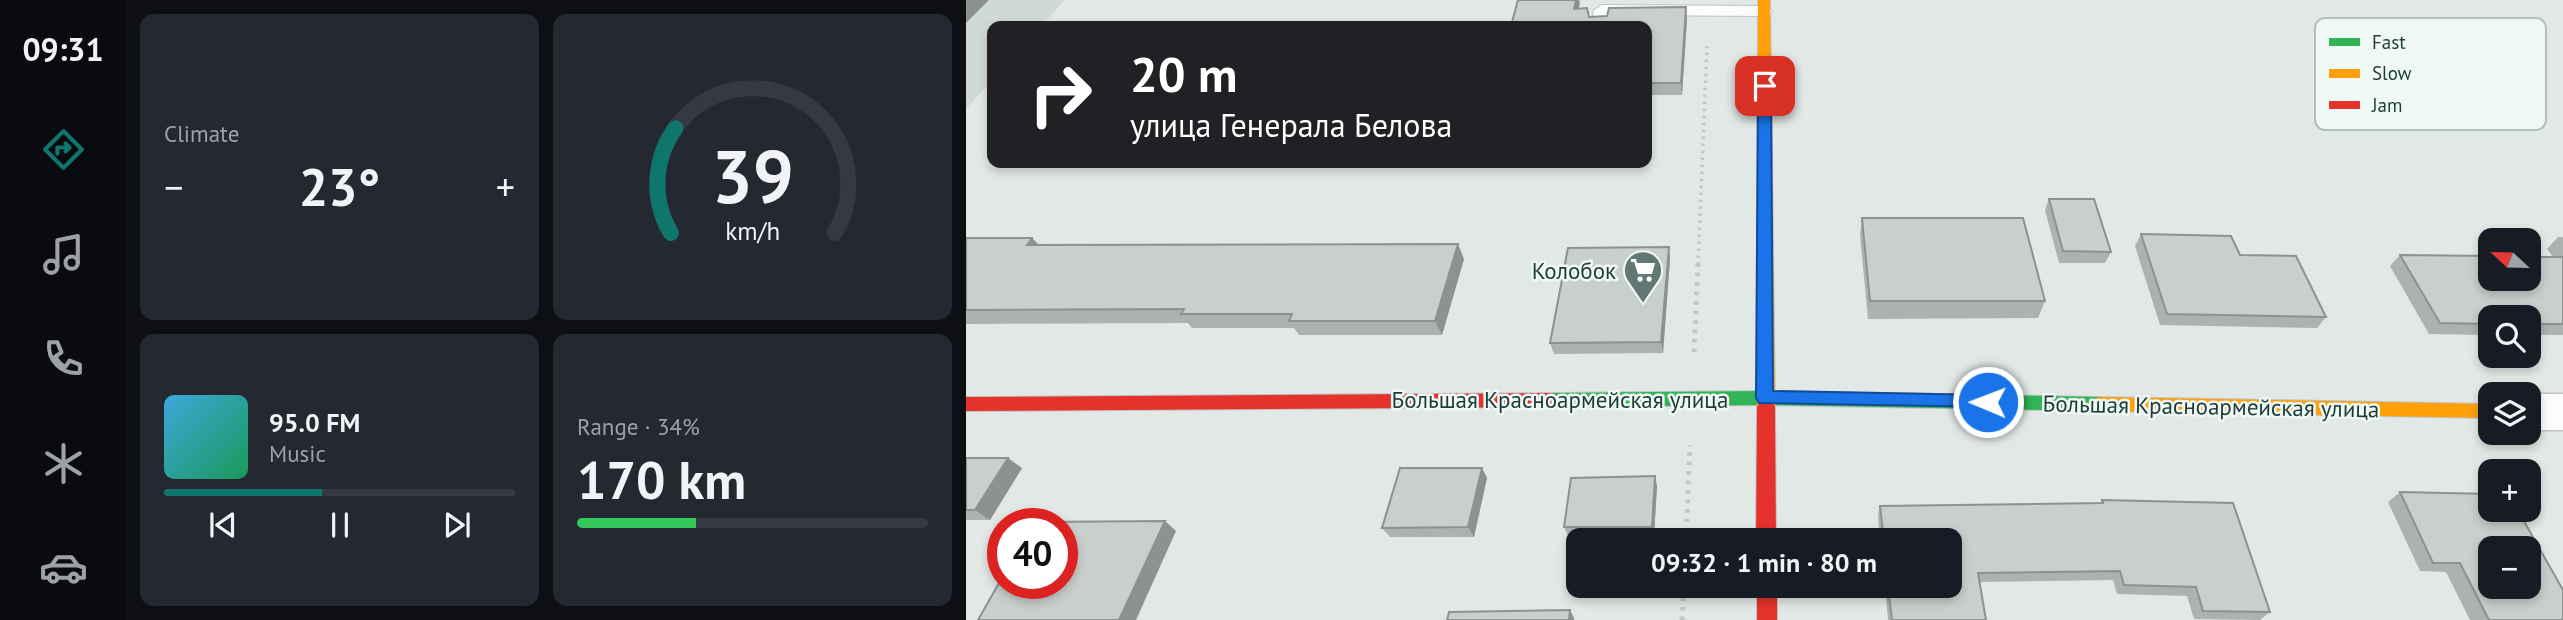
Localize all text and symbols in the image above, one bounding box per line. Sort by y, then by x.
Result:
legend [2315,18,2546,130]
text: 09:31 [22,28,104,70]
text: Fast [2372,30,2406,54]
text: 20 m [1130,42,1237,106]
icon: right [1015,49,1106,140]
pin [1735,56,1795,116]
text: Slow [2372,61,2412,85]
icon: arrive [1746,67,1784,105]
text: Jam [2371,93,2402,117]
text: улица Генерала Белова [1130,104,1452,146]
text: Climate [164,119,239,148]
icon: directions [39,125,88,174]
text: 39 [711,129,794,223]
text: 23° [299,153,380,220]
text: − [164,162,183,211]
text: + [496,162,515,211]
text: km/h [725,215,780,247]
north arrow [2478,228,2541,290]
map controls [2478,228,2541,599]
icon: music [39,230,88,279]
supermarket icon: Колобок [1622,249,1664,304]
place label: Колобок [1532,256,1616,285]
button: search [2478,305,2541,368]
icon: phone [39,334,88,383]
position arrow [1951,365,2025,439]
button: layers [2478,382,2541,445]
street label: Большая Красноармейская улица [1392,385,1728,414]
street label: Большая Красноармейская улица [2042,389,2380,423]
text: 95.0 FM [269,406,360,439]
text: Range · 34% [577,412,700,441]
icon: climate [39,439,88,488]
text: Music [269,439,326,468]
text: 170 km [577,446,746,513]
button: + [2478,459,2541,522]
icon: previous [204,506,242,544]
icon: pause [321,506,359,544]
icon: next [438,506,476,544]
speed limit sign: 40 [987,508,1078,599]
button: − [2478,536,2541,599]
icon: car [39,543,88,592]
text: 09:32 · 1 min · 80 m [1651,546,1877,579]

